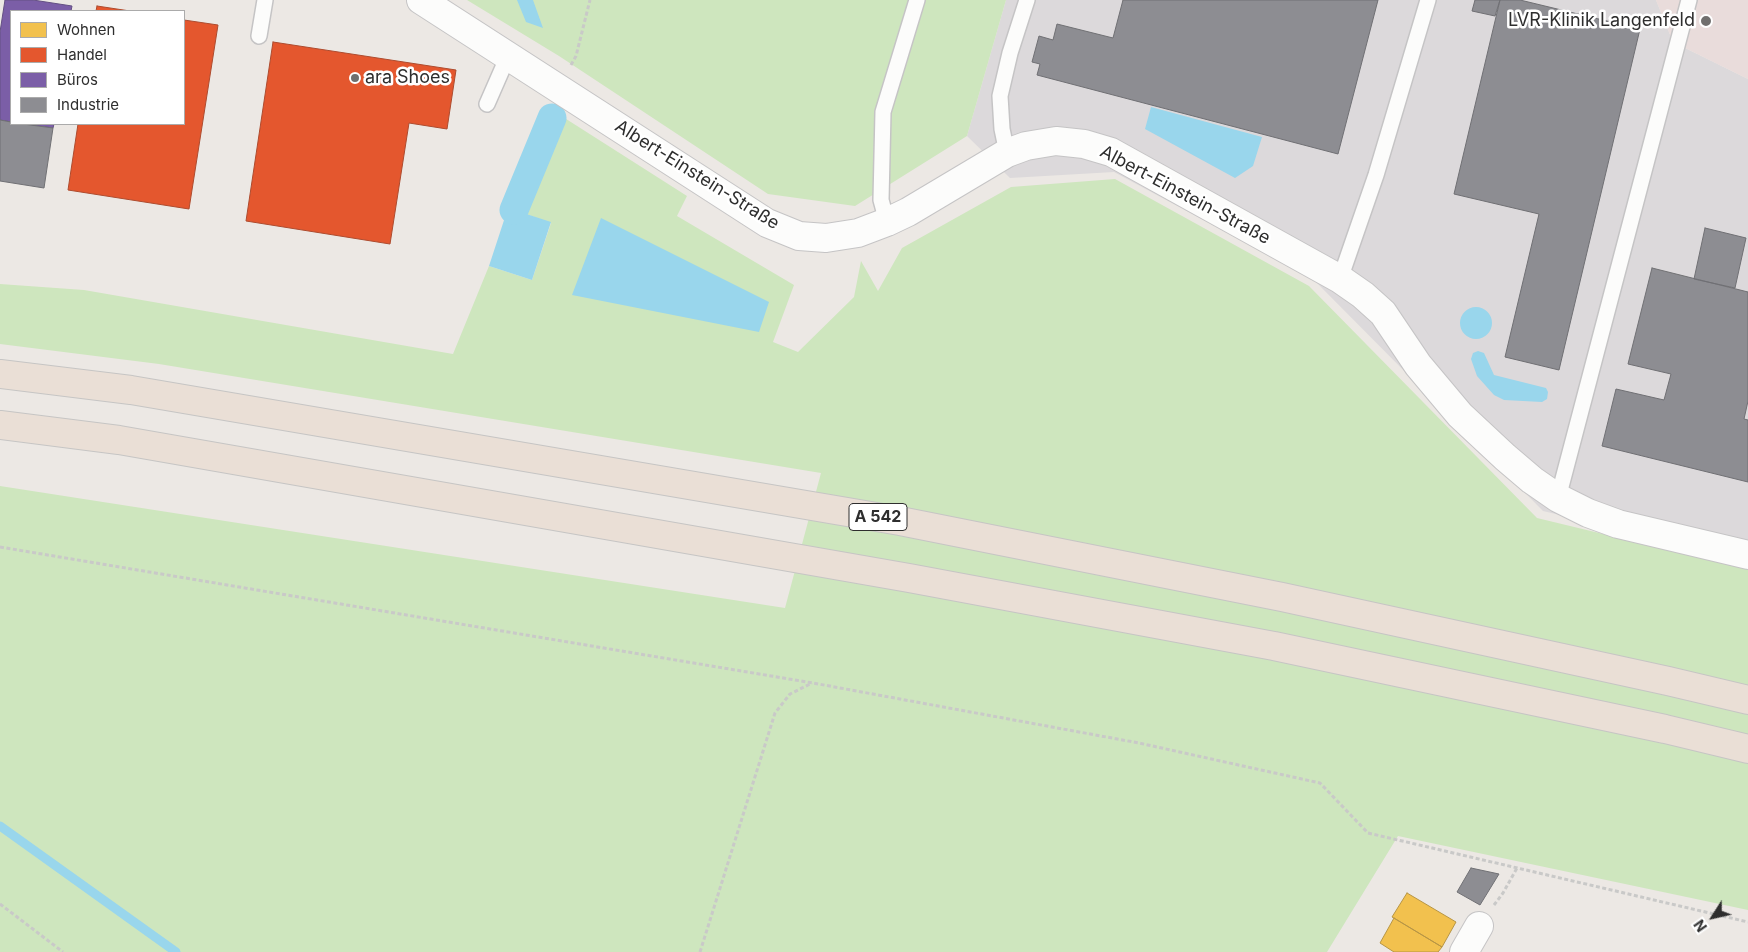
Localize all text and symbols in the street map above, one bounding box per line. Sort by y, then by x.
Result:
legend [10,10,185,125]
place label: LVR-Klinik Langenfeld [1508,10,1695,32]
marker: LVR-Klinik Langenfeld [1699,14,1713,28]
text: Wohnen [57,20,115,39]
text: Handel [57,45,107,64]
place label: ara Shoes [365,67,450,89]
text: Büros [57,70,98,89]
marker: ara Shoes [349,72,361,84]
text: Industrie [57,95,119,114]
street label: Albert-Einstein-Straße [611,116,783,234]
street label: Albert-Einstein-Straße [1096,141,1274,249]
road number: A 542 [849,504,907,530]
north arrow [1688,892,1738,942]
text: N [1690,917,1710,935]

